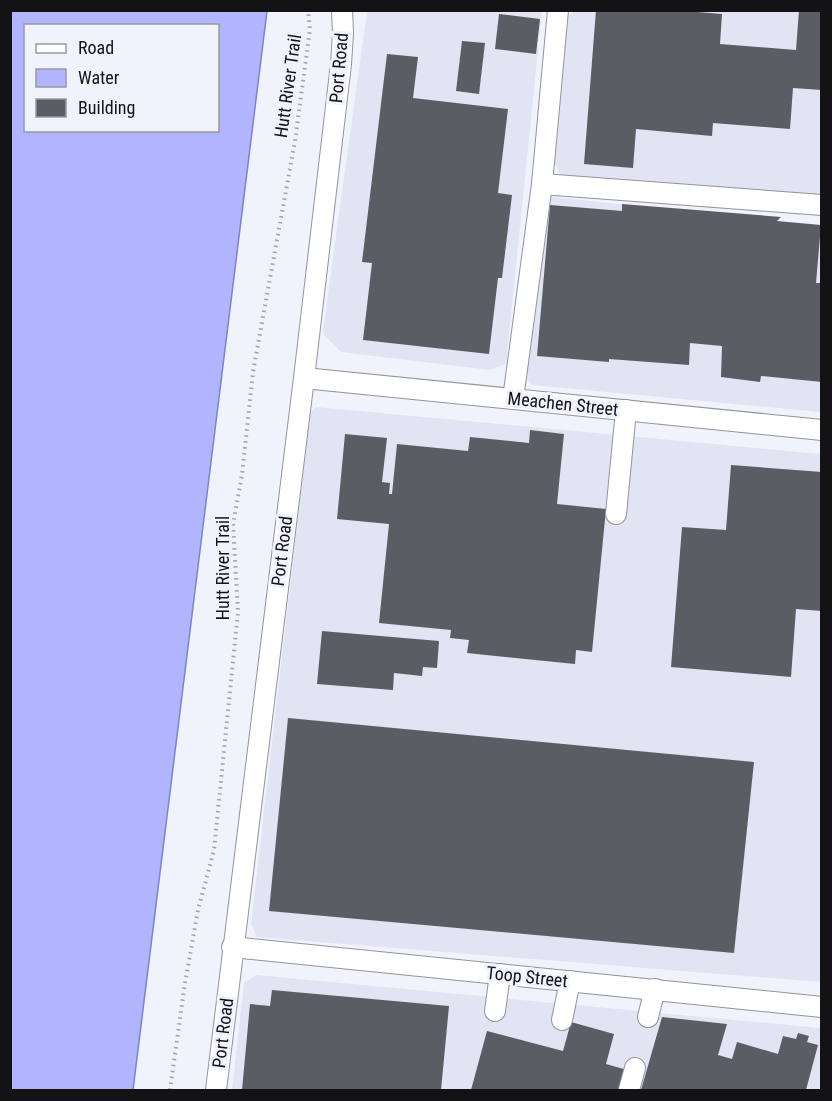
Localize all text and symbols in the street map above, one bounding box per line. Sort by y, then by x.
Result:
legend [24,24,219,132]
street label: Port Road [325,32,352,104]
street label: Hutt River Trail [270,33,305,139]
text: Road [78,37,114,58]
text: Water [78,67,120,88]
text: Building [78,97,135,118]
street label: Meachen Street [507,387,619,420]
street label: Port Road [267,515,296,587]
street label: Hutt River Trail [212,516,233,620]
street label: Toop Street [485,962,569,991]
street label: Port Road [208,997,237,1069]

